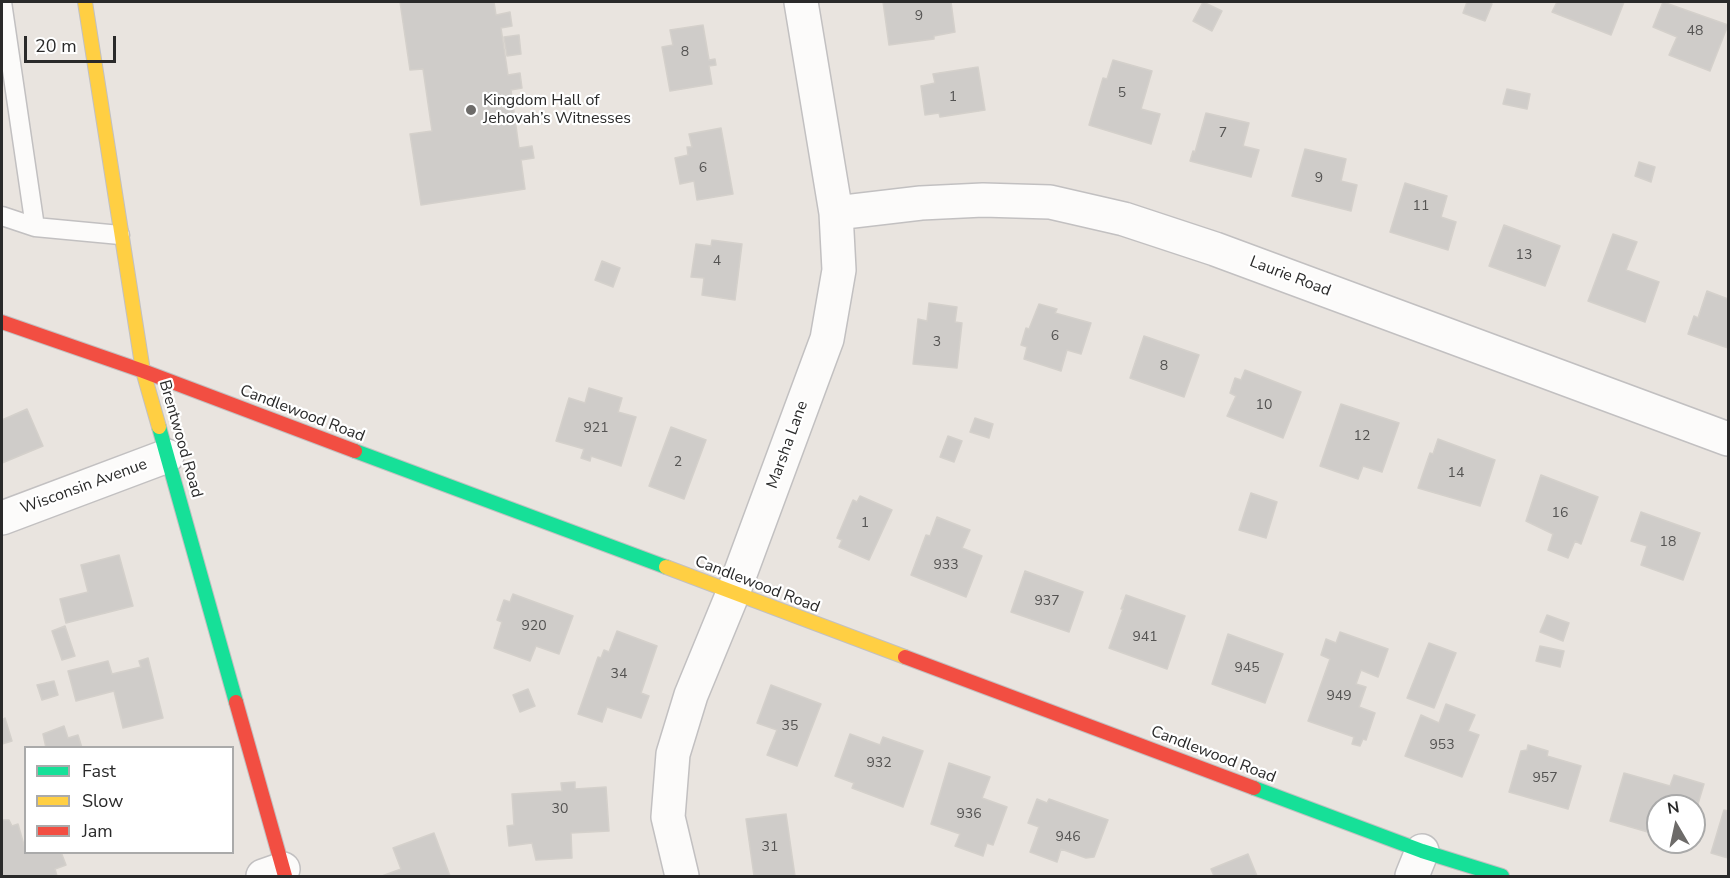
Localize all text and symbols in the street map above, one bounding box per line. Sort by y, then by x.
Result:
house number: 9 [915,9,923,25]
scale bar [27,24,118,62]
house number: 48 [1687,24,1703,40]
text: 20 m [35,34,77,58]
house number: 8 [681,45,689,61]
house number: 5 [1118,86,1126,102]
house number: 1 [949,90,957,106]
place label: Kingdom Hall of Jehovah’s Witnesses [483,91,631,129]
marker: Kingdom Hall of Jehovah’s Witnesses [464,103,478,117]
house number: 7 [1219,126,1227,142]
house number: 6 [699,161,707,177]
house number: 9 [1315,171,1323,187]
house number: 11 [1413,199,1429,215]
house number: 13 [1516,248,1532,264]
street label: Laurie Road [1247,253,1333,301]
house number: 4 [713,254,721,270]
house number: 6 [1051,329,1059,345]
house number: 3 [933,335,941,351]
house number: 8 [1160,359,1168,375]
street label: Brentwood Road [154,378,206,500]
street label: Candlewood Road [237,381,367,447]
house number: 10 [1256,398,1272,414]
street label: Marsha Lane [763,399,813,491]
house number: 921 [583,421,609,437]
house number: 12 [1354,429,1370,445]
street label: Wisconsin Avenue [18,455,150,519]
house number: 2 [674,455,682,471]
house number: 14 [1448,466,1464,482]
house number: 16 [1552,506,1568,522]
house number: 1 [861,516,869,532]
house number: 18 [1660,535,1676,551]
street label: Candlewood Road [692,552,822,618]
house number: 933 [933,558,959,574]
house number: 937 [1034,594,1060,610]
house number: 920 [521,619,547,635]
house number: 941 [1132,630,1158,646]
house number: 945 [1234,661,1260,677]
house number: 34 [611,667,627,683]
house number: 949 [1326,689,1352,705]
house number: 35 [782,719,798,735]
street label: Candlewood Road [1148,722,1278,788]
house number: 953 [1429,738,1455,754]
legend [24,746,234,854]
house number: 932 [866,756,892,772]
text: Fast [82,759,116,783]
house number: 957 [1532,771,1558,787]
text: Slow [82,789,123,813]
north arrow [1646,794,1706,854]
text: N [1666,796,1681,820]
house number: 30 [552,802,568,818]
house number: 936 [956,807,982,823]
text: Jam [82,819,113,843]
house number: 946 [1055,830,1081,846]
house number: 31 [762,840,778,856]

